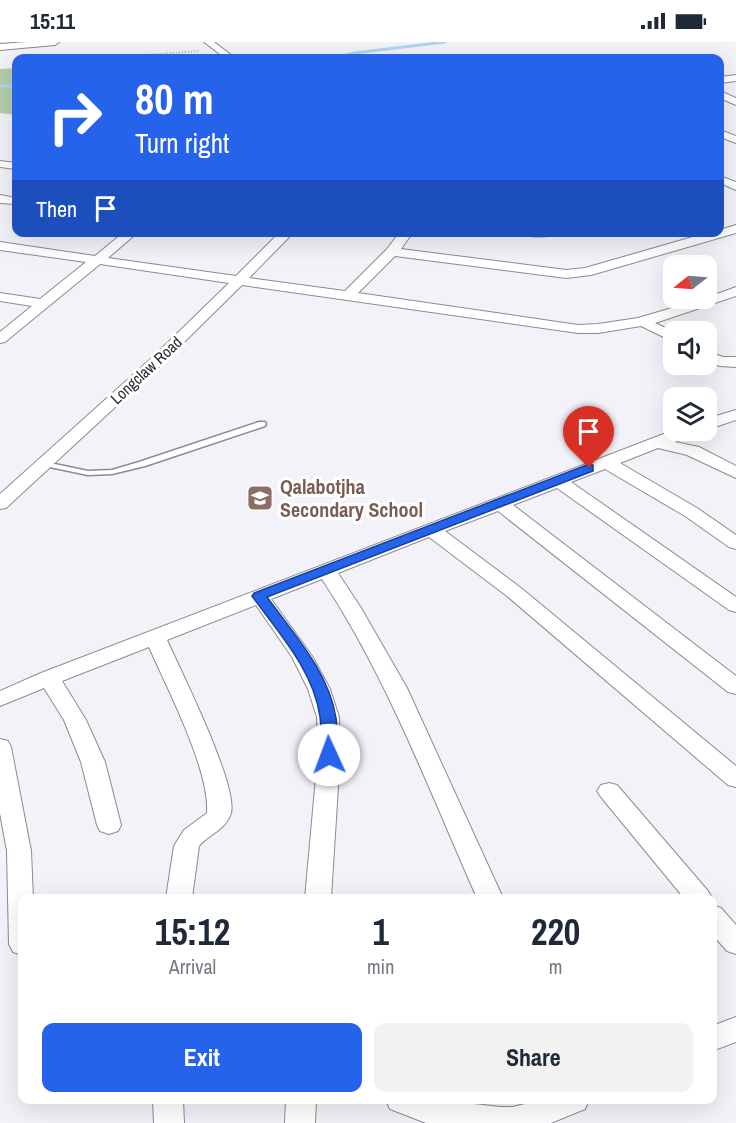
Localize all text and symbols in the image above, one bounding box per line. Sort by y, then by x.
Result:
text: 15:11 [30,6,75,36]
text: 80 m [135,71,214,127]
icon: right [36,78,114,156]
text: Turn right [135,125,229,161]
icon: arrive [89,192,122,225]
text: Then [36,194,77,224]
north arrow [663,255,717,309]
map controls [663,255,717,441]
button: sound [663,321,717,375]
street label: Longclaw Road [105,331,187,409]
button: layers [663,387,717,441]
pin [563,406,614,468]
icon: arrive [572,415,605,448]
place label: Qalabotjha Secondary School [280,473,423,523]
school or university icon: Qalabotjha Secondary School [245,483,275,513]
position arrow [297,723,361,787]
text: 15:12 [155,908,230,956]
text: 1 [372,908,389,956]
text: 220 [531,908,580,956]
text: Arrival [169,953,216,980]
text: min [367,953,394,980]
text: m [549,953,562,980]
button: Exit [42,1023,362,1092]
button: Share [374,1023,693,1092]

